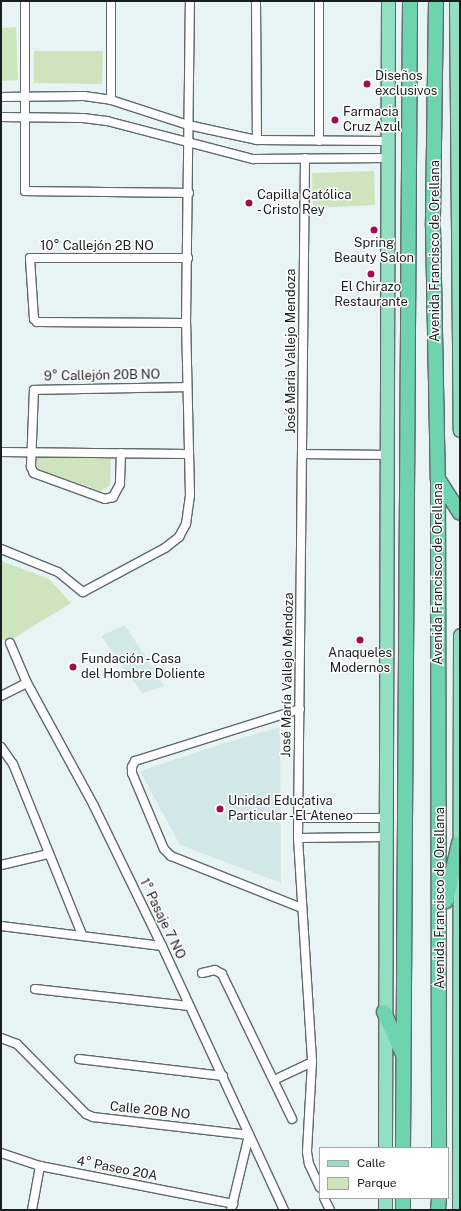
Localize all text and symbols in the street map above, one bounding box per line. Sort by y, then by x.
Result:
place label: Diseños exclusivos [375,69,437,100]
marker: Diseños exclusivos [362,79,372,89]
place label: Farmacia Cruz Azul [343,105,401,136]
marker: Farmacia Cruz Azul [330,115,340,125]
street label: Avenida Francisco de Orellana [427,160,443,342]
place label: Capilla Católica - Cristo Rey [257,188,351,219]
marker: Capilla Católica - Cristo Rey [244,198,254,208]
marker: Spring Beauty Salon [369,225,379,235]
place label: Spring Beauty Salon [334,236,414,267]
street label: 10° Callejón 2B NO [40,238,154,254]
street label: José María Vallejo Mendoza [283,268,299,434]
marker: El Chirazo Restaurante [366,269,376,279]
place label: El Chirazo Restaurante [334,280,408,311]
street label: 9° Callejón 20B NO [44,367,160,385]
street label: Avenida Francisco de Orellana [430,483,446,665]
street label: José María Vallejo Mendoza [279,592,297,758]
marker: Anaqueles Modernos [355,635,365,645]
place label: Anaqueles Modernos [328,646,392,677]
place label: Fundación - Casa del Hombre Doliente [81,652,205,683]
marker: Fundación - Casa del Hombre Doliente [68,662,78,672]
place label: Unidad Educativa Particular - El Ateneo [228,794,357,825]
marker: Unidad Educativa Particular - El Ateneo [215,804,225,814]
street label: Avenida Francisco de Orellana [432,807,448,989]
street label: 1° Pasaje 7 NO [136,876,188,962]
street label: Calle 20B NO [109,1099,191,1123]
legend [319,1147,449,1199]
street label: 4° Paseo 20A [75,1154,159,1184]
text: Calle [357,1156,385,1170]
text: Parque [357,1176,397,1190]

